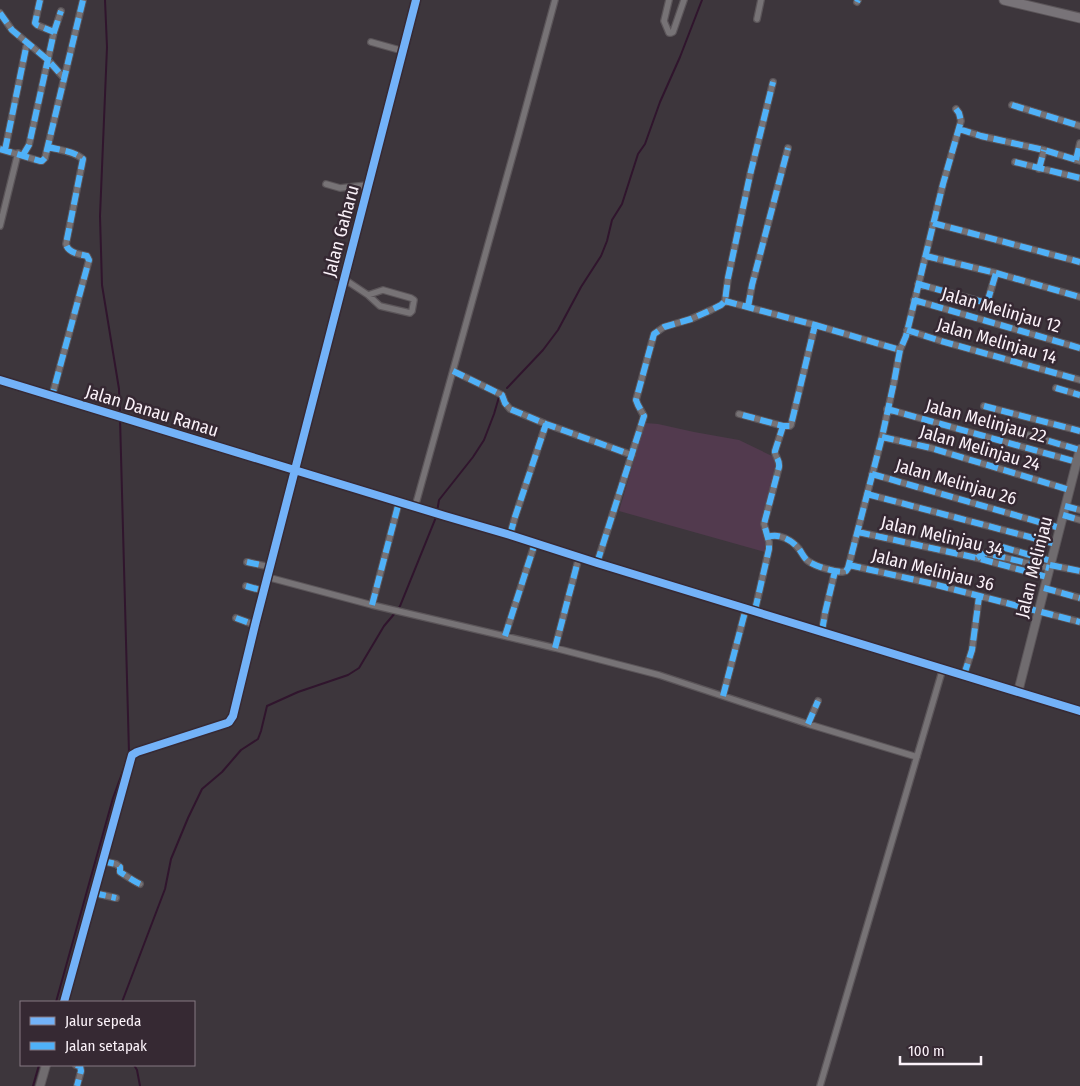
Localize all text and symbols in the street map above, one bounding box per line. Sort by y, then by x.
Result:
street label: Jalan Gaharu [318,183,364,279]
street label: Jalan Melinjau 12 [939,282,1063,338]
street label: Jalan Melinjau 14 [934,313,1060,369]
street label: Jalan Danau Ranau [83,380,221,442]
street label: Jalan Melinjau 22 [923,394,1049,448]
street label: Jalan Melinjau 24 [917,420,1043,476]
street label: Jalan Melinjau 26 [893,454,1019,510]
street label: Jalan Melinjau 34 [879,511,1006,561]
street label: Jalan Melinjau [1011,514,1057,620]
street label: Jalan Melinjau 36 [870,544,996,596]
legend [20,1001,195,1066]
text: Jalur sepeda [65,1012,141,1030]
scale bar [900,1034,981,1066]
text: Jalan setapak [65,1037,147,1055]
text: 100 m [908,1042,945,1060]

